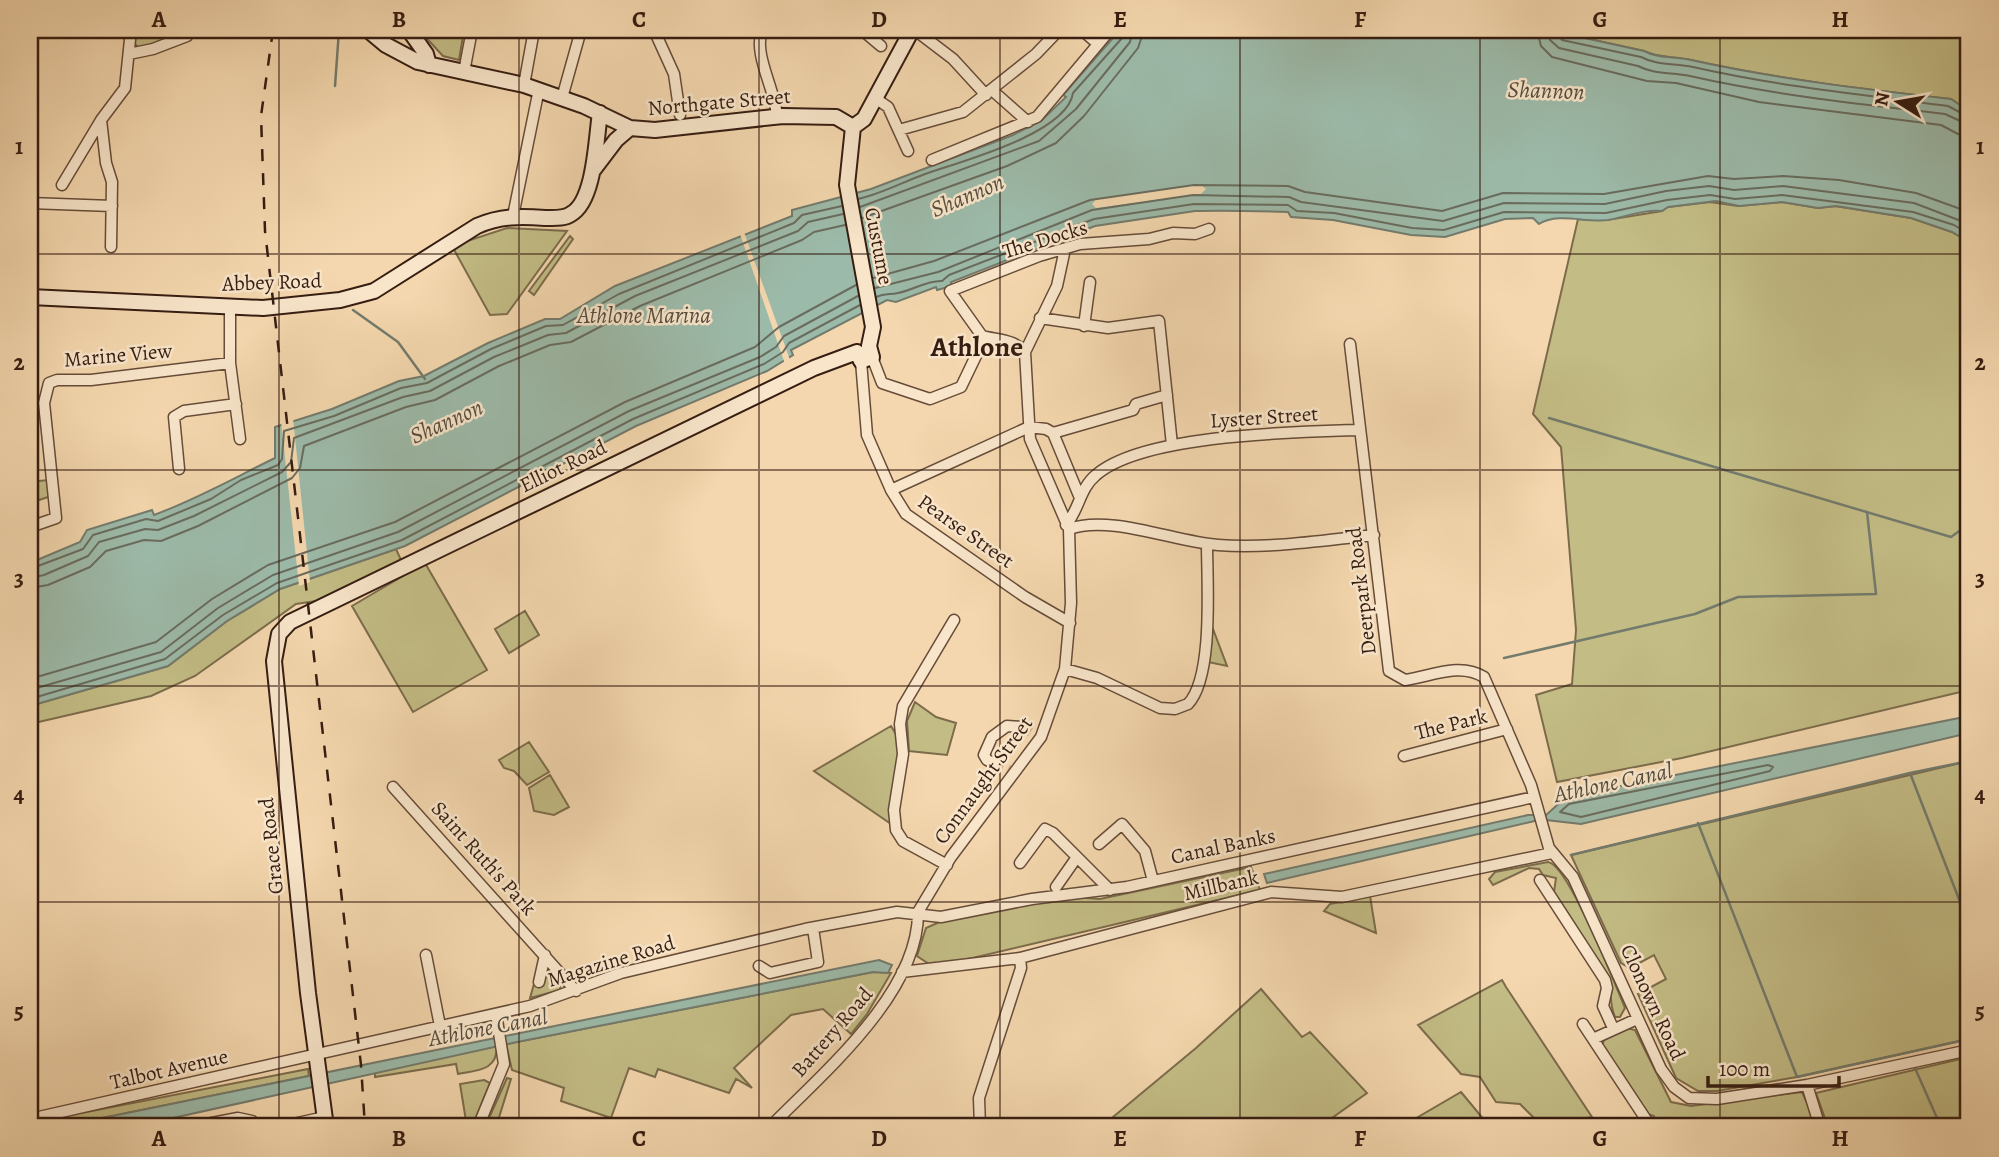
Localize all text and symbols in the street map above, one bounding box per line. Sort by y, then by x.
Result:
text: A [151,4,167,35]
text: B [392,4,406,35]
text: C [632,4,646,35]
text: D [871,4,887,35]
text: E [1113,4,1127,35]
text: F [1354,4,1367,35]
text: G [1592,4,1608,35]
text: H [1831,4,1849,35]
north arrow [1862,66,1932,136]
water label: Shannon [1507,74,1585,107]
street label: Northgate Street [646,82,792,122]
text: N [1868,90,1896,108]
text: 1 [15,131,23,162]
text: 1 [1976,131,1984,162]
water label: Shannon [926,166,1009,225]
street label: Custume [858,205,900,287]
street label: The Docks [999,213,1091,265]
street label: Abbey Road [221,266,323,298]
water label: Athlone Marina [576,300,711,331]
district label: Athlone [930,328,1023,366]
street label: Marine View [63,336,173,374]
text: 2 [13,347,25,378]
text: 2 [1974,347,1986,378]
water label: Shannon [405,392,488,451]
street label: Lyster Street [1209,399,1319,435]
street label: Elliot Road [515,433,612,499]
street label: Pearse Street [912,488,1020,574]
street label: Deerpark Road [1339,525,1383,657]
text: 3 [14,563,24,594]
text: 3 [1975,563,1985,594]
street label: The Park [1412,701,1491,747]
street label: Connaught Street [927,710,1039,850]
water label: Athlone Canal [1550,755,1676,810]
text: 4 [14,779,25,810]
text: 4 [1975,779,1986,810]
street label: Saint Ruth's Park [425,795,543,922]
street label: Grace Road [252,796,290,896]
street label: Canal Banks [1168,821,1278,871]
street label: Millbank [1181,863,1262,907]
street label: Magazine Road [544,928,679,994]
street label: Clonown Road [1614,940,1692,1065]
street label: Battery Road [785,980,880,1083]
text: 5 [14,995,24,1026]
text: 5 [1975,995,1985,1026]
water label: Athlone Canal [425,1001,550,1054]
street label: Talbot Avenue [107,1042,231,1096]
scale bar [1708,1045,1840,1089]
text: 100 m [1719,1055,1770,1083]
text: A [151,1123,167,1154]
text: B [392,1123,406,1154]
text: C [632,1123,646,1154]
text: D [871,1123,887,1154]
text: E [1113,1123,1127,1154]
text: F [1354,1123,1367,1154]
text: G [1592,1123,1608,1154]
text: H [1831,1123,1849,1154]

